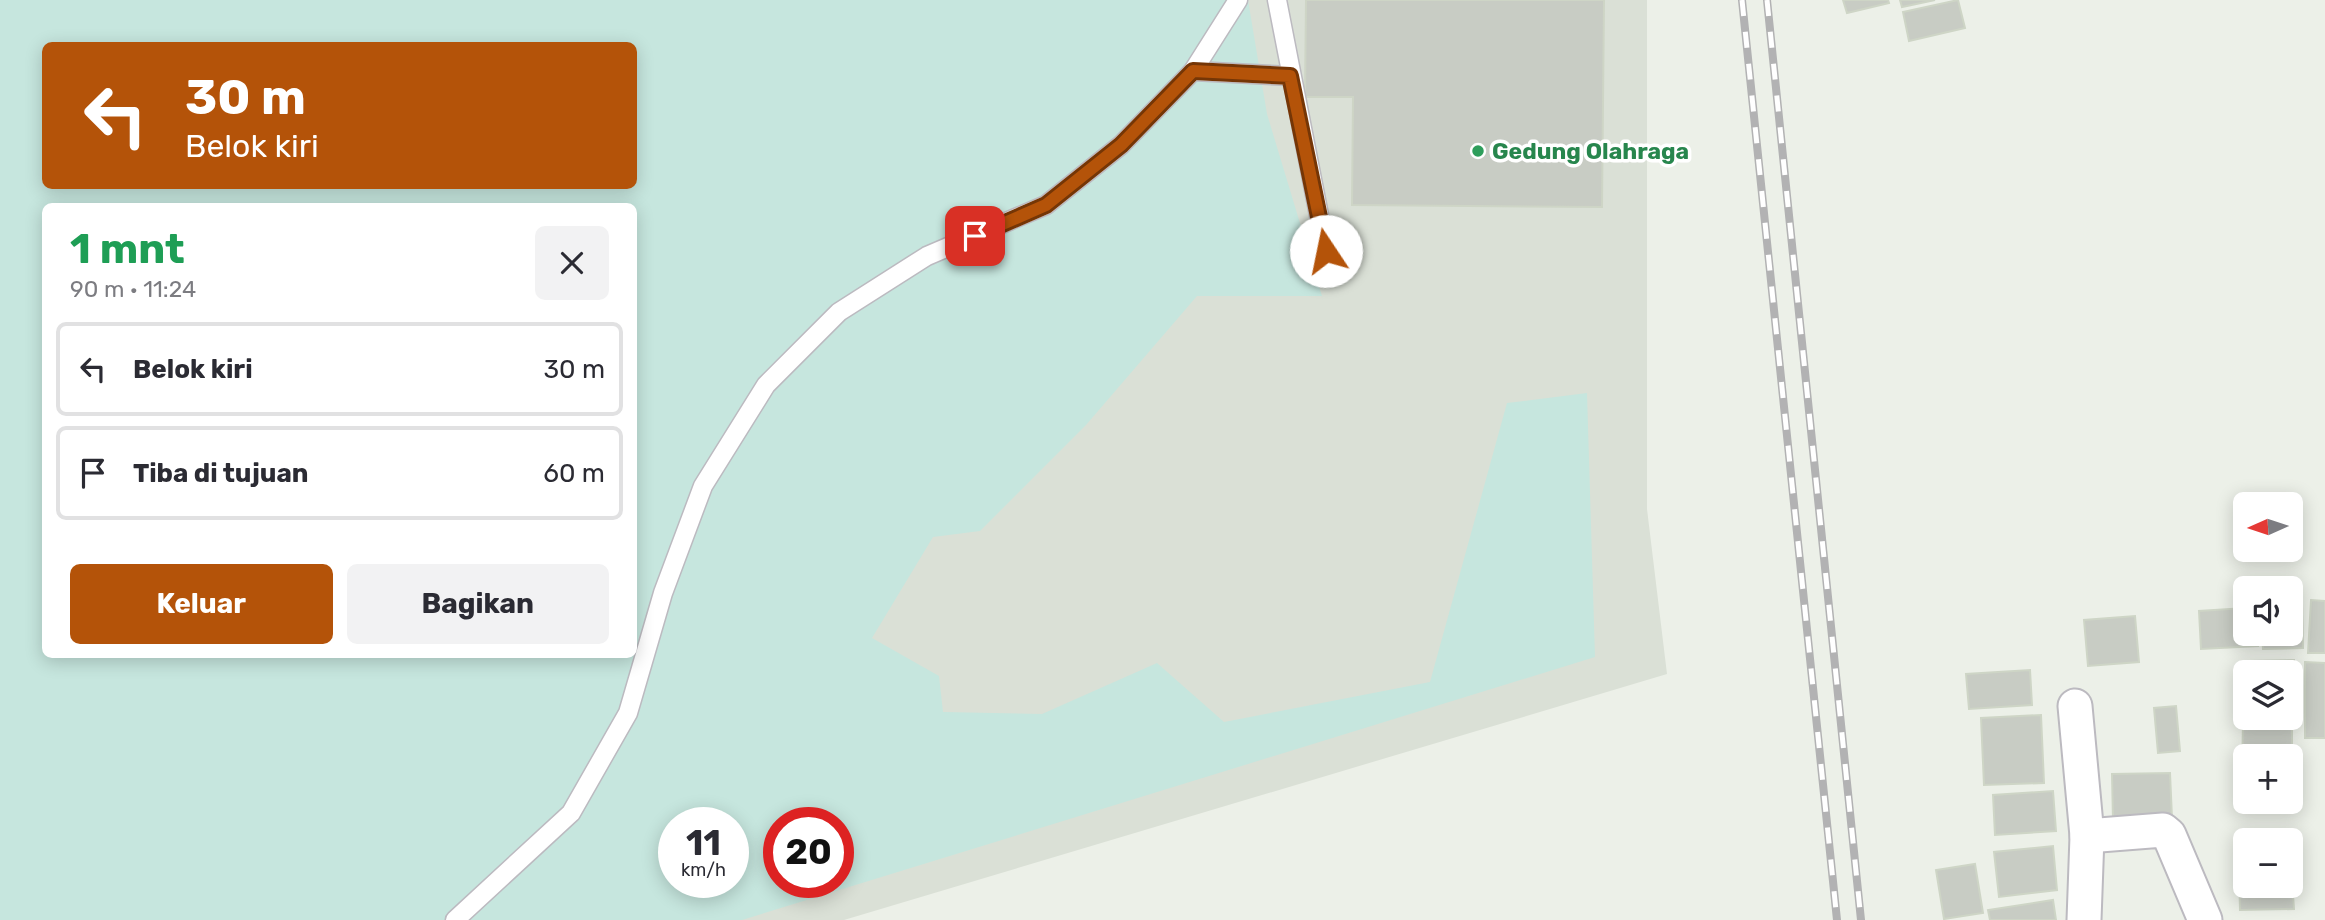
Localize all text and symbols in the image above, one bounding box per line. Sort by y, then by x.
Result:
text: 30 m [185,68,306,126]
icon: left [70,70,161,161]
text: Belok kiri [185,127,319,165]
place label: Gedung Olahraga [1492,137,1689,165]
marker: Gedung Olahraga [1470,143,1486,159]
pin [945,206,1005,266]
position arrow [1289,214,1363,288]
icon: arrive [956,217,994,255]
text: 1 mnt [70,224,185,274]
button: close [535,226,609,300]
text: 90 m · 11:24 [70,275,196,303]
icon: left [74,350,112,388]
text: Belok kiri [133,354,253,385]
text: 30 m [543,354,605,385]
icon: arrive [74,454,112,492]
text: Tiba di tujuan [133,458,308,489]
text: 60 m [543,458,605,489]
north arrow [2233,492,2303,562]
map controls [2233,492,2303,898]
button: Keluar [70,564,333,644]
button: Bagikan [347,564,609,644]
button: sound [2233,576,2303,646]
button: layers [2233,660,2303,730]
button: + [2233,744,2303,814]
speed limit sign: 20 [763,807,854,898]
text: 11 [686,822,721,864]
button: − [2233,828,2303,898]
text: km/h [681,859,726,881]

